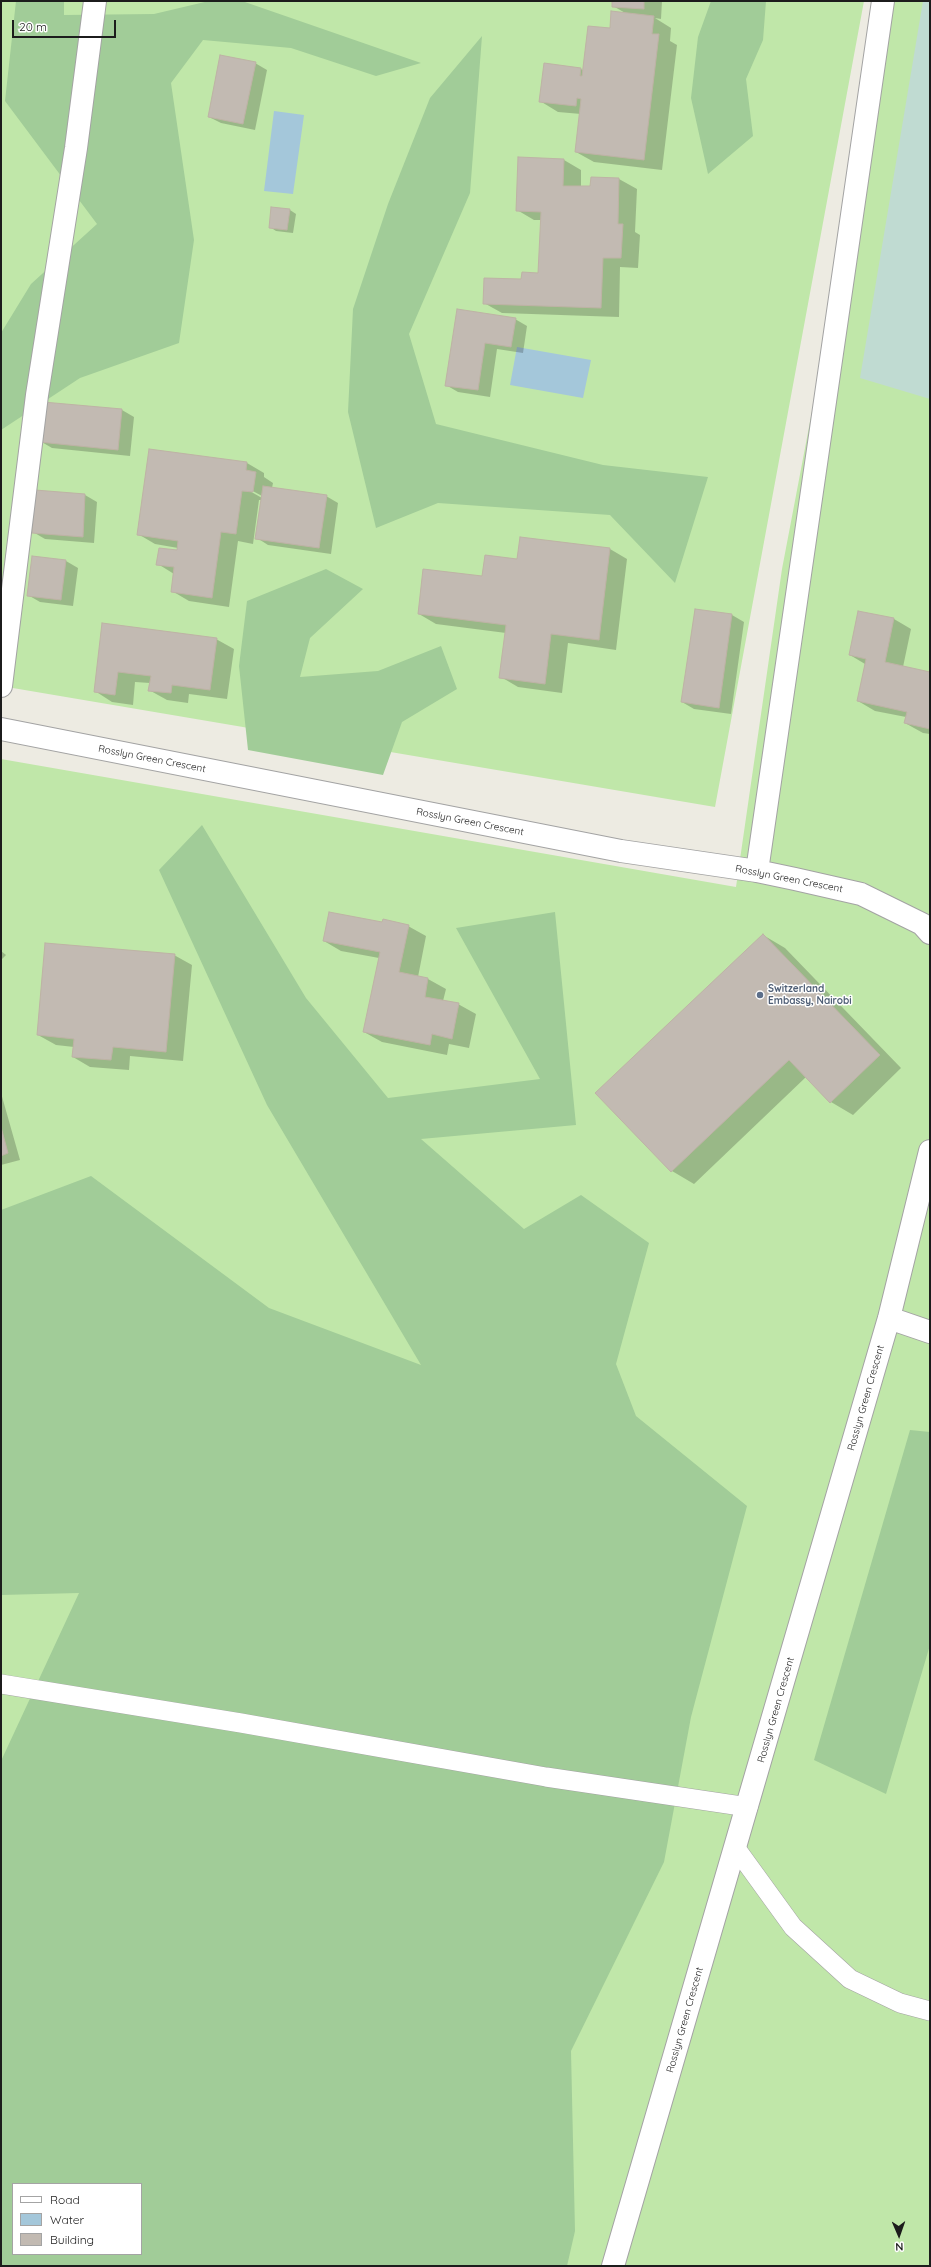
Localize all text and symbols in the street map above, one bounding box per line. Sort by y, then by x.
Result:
scale bar [14,12,118,38]
text: 20 m [19,19,47,34]
street label: Rosslyn Green Crescent [97,743,207,775]
street label: Rosslyn Green Crescent [415,806,525,838]
street label: Rosslyn Green Crescent [734,863,844,895]
place label: Switzerland Embassy, Nairobi [768,983,852,1006]
marker: Switzerland Embassy, Nairobi [755,990,765,1000]
street label: Rosslyn Green Crescent [845,1344,887,1452]
street label: Rosslyn Green Crescent [755,1656,797,1764]
street label: Rosslyn Green Crescent [664,1966,706,2074]
legend [12,2183,142,2255]
text: Road [50,2192,80,2207]
text: Water [50,2212,84,2227]
north arrow [879,2215,919,2255]
text: Building [50,2232,94,2247]
text: N [895,2240,904,2254]

